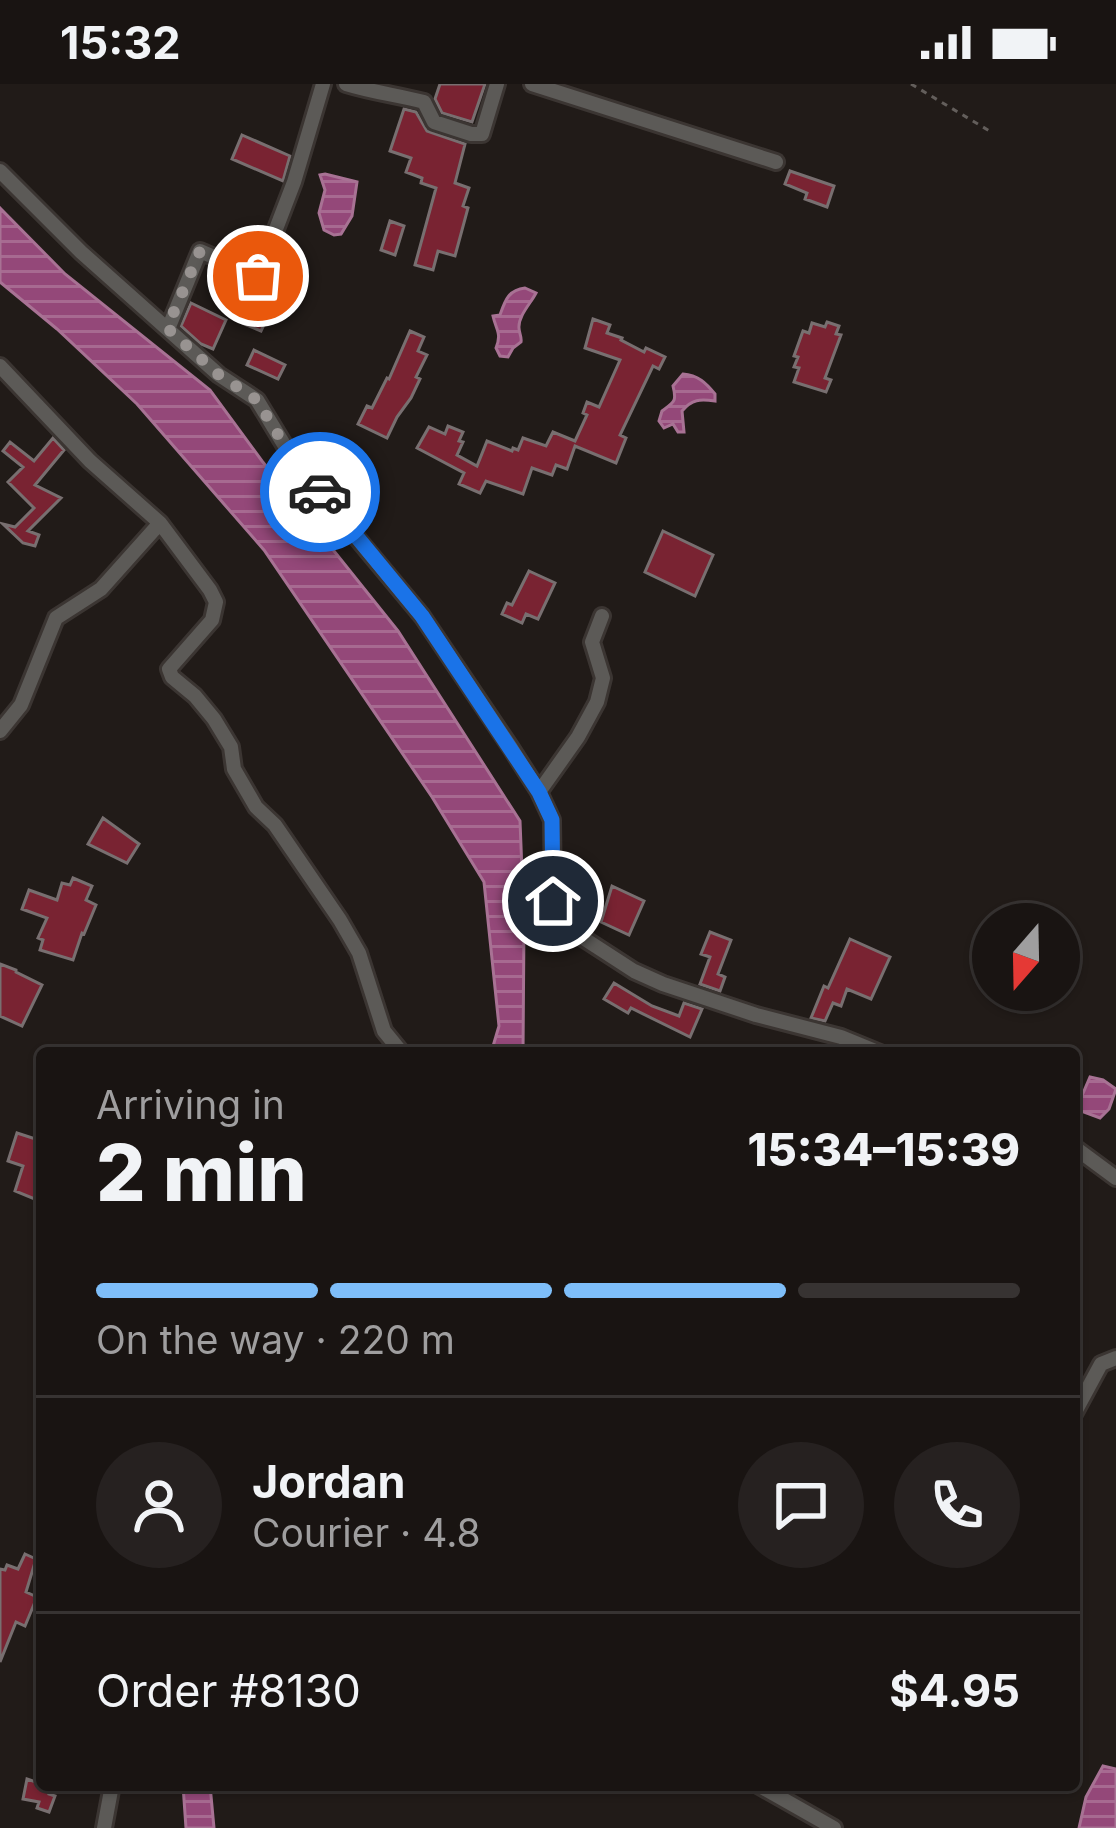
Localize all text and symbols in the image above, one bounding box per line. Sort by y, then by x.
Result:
text: 15:32 [60,15,181,70]
pin [207,225,309,327]
icon: bag [225,243,291,309]
courier [260,432,380,552]
icon: car [287,459,353,525]
pin [502,850,604,952]
icon: home [520,868,586,934]
north arrow [972,903,1080,1011]
map controls [972,903,1080,1011]
text: Arriving in [96,1081,285,1128]
text: 15:34–15:39 [748,1122,1020,1177]
text: 2 min [96,1125,307,1220]
text: On the way · 220 m [96,1316,455,1363]
button: person [96,1442,222,1568]
button: chat [738,1442,864,1568]
button: phone [894,1442,1020,1568]
text: Jordan [252,1454,406,1509]
text: Courier · 4.8 [252,1509,481,1556]
text: Order #8130 [96,1663,361,1718]
text: $4.95 [889,1663,1020,1718]

